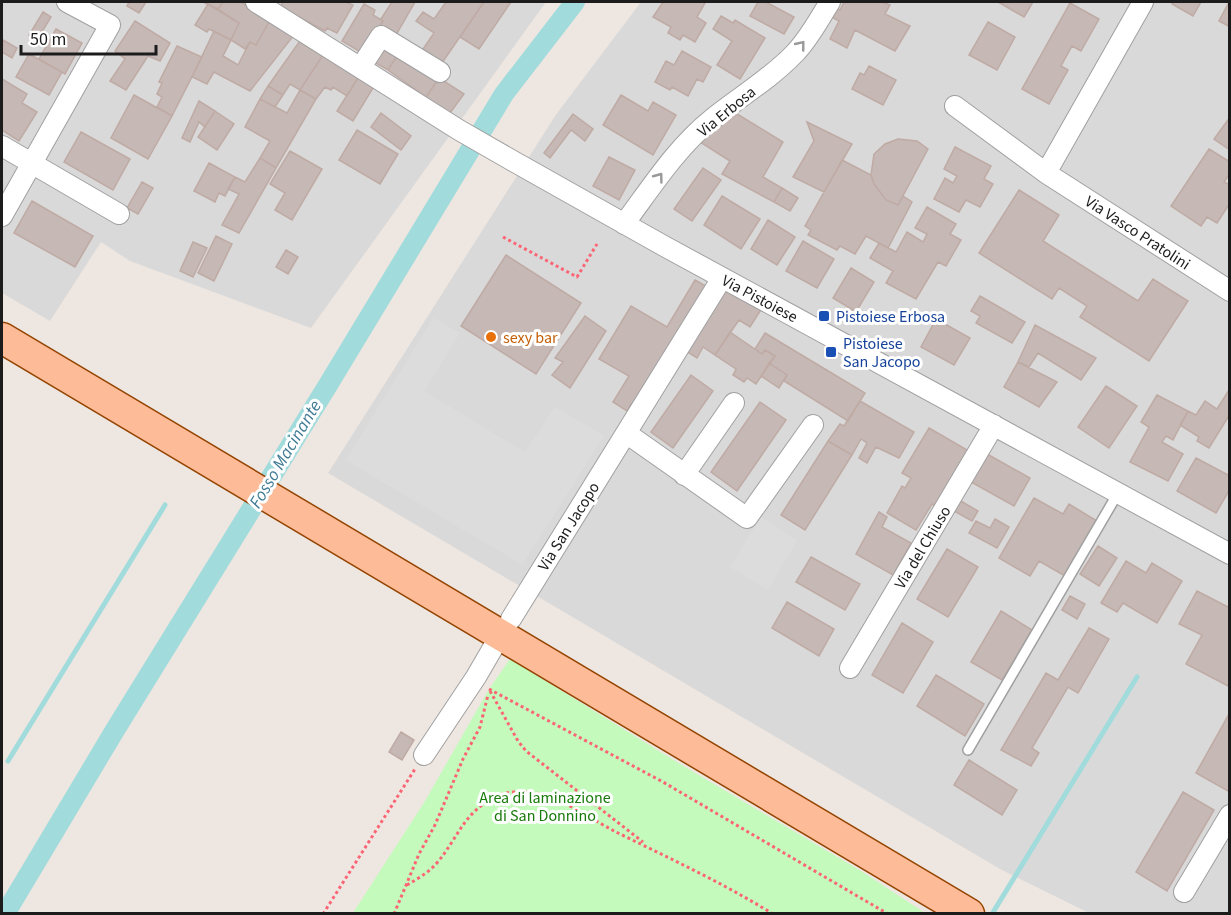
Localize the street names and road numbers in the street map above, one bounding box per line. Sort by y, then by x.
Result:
street label: Via Erbosa [693,81,761,142]
street label: Via Vasco Pratolini [1080,191,1194,275]
street label: Via Pistoiese [718,270,801,328]
street label: Via San Jacopo [533,478,605,575]
street label: Via del Chiuso [889,502,956,593]

